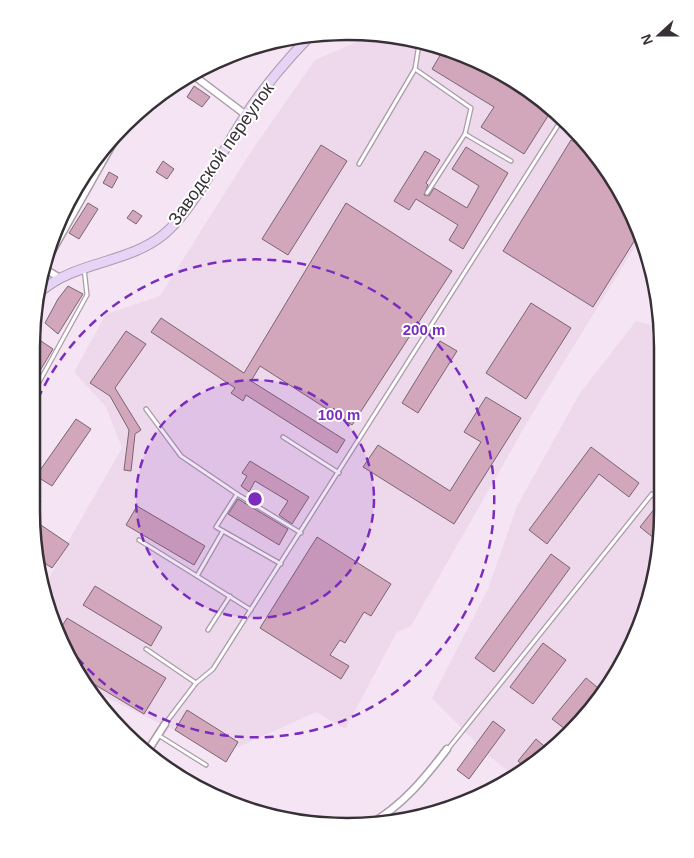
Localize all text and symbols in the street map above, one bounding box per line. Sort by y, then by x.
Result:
north arrow [634,10,684,60]
text: N [638,32,656,47]
street label: Заводской переулок [164,79,278,229]
text: 200 m [403,321,445,338]
text: 100 m [318,406,360,423]
centre of rings [246,490,264,508]

